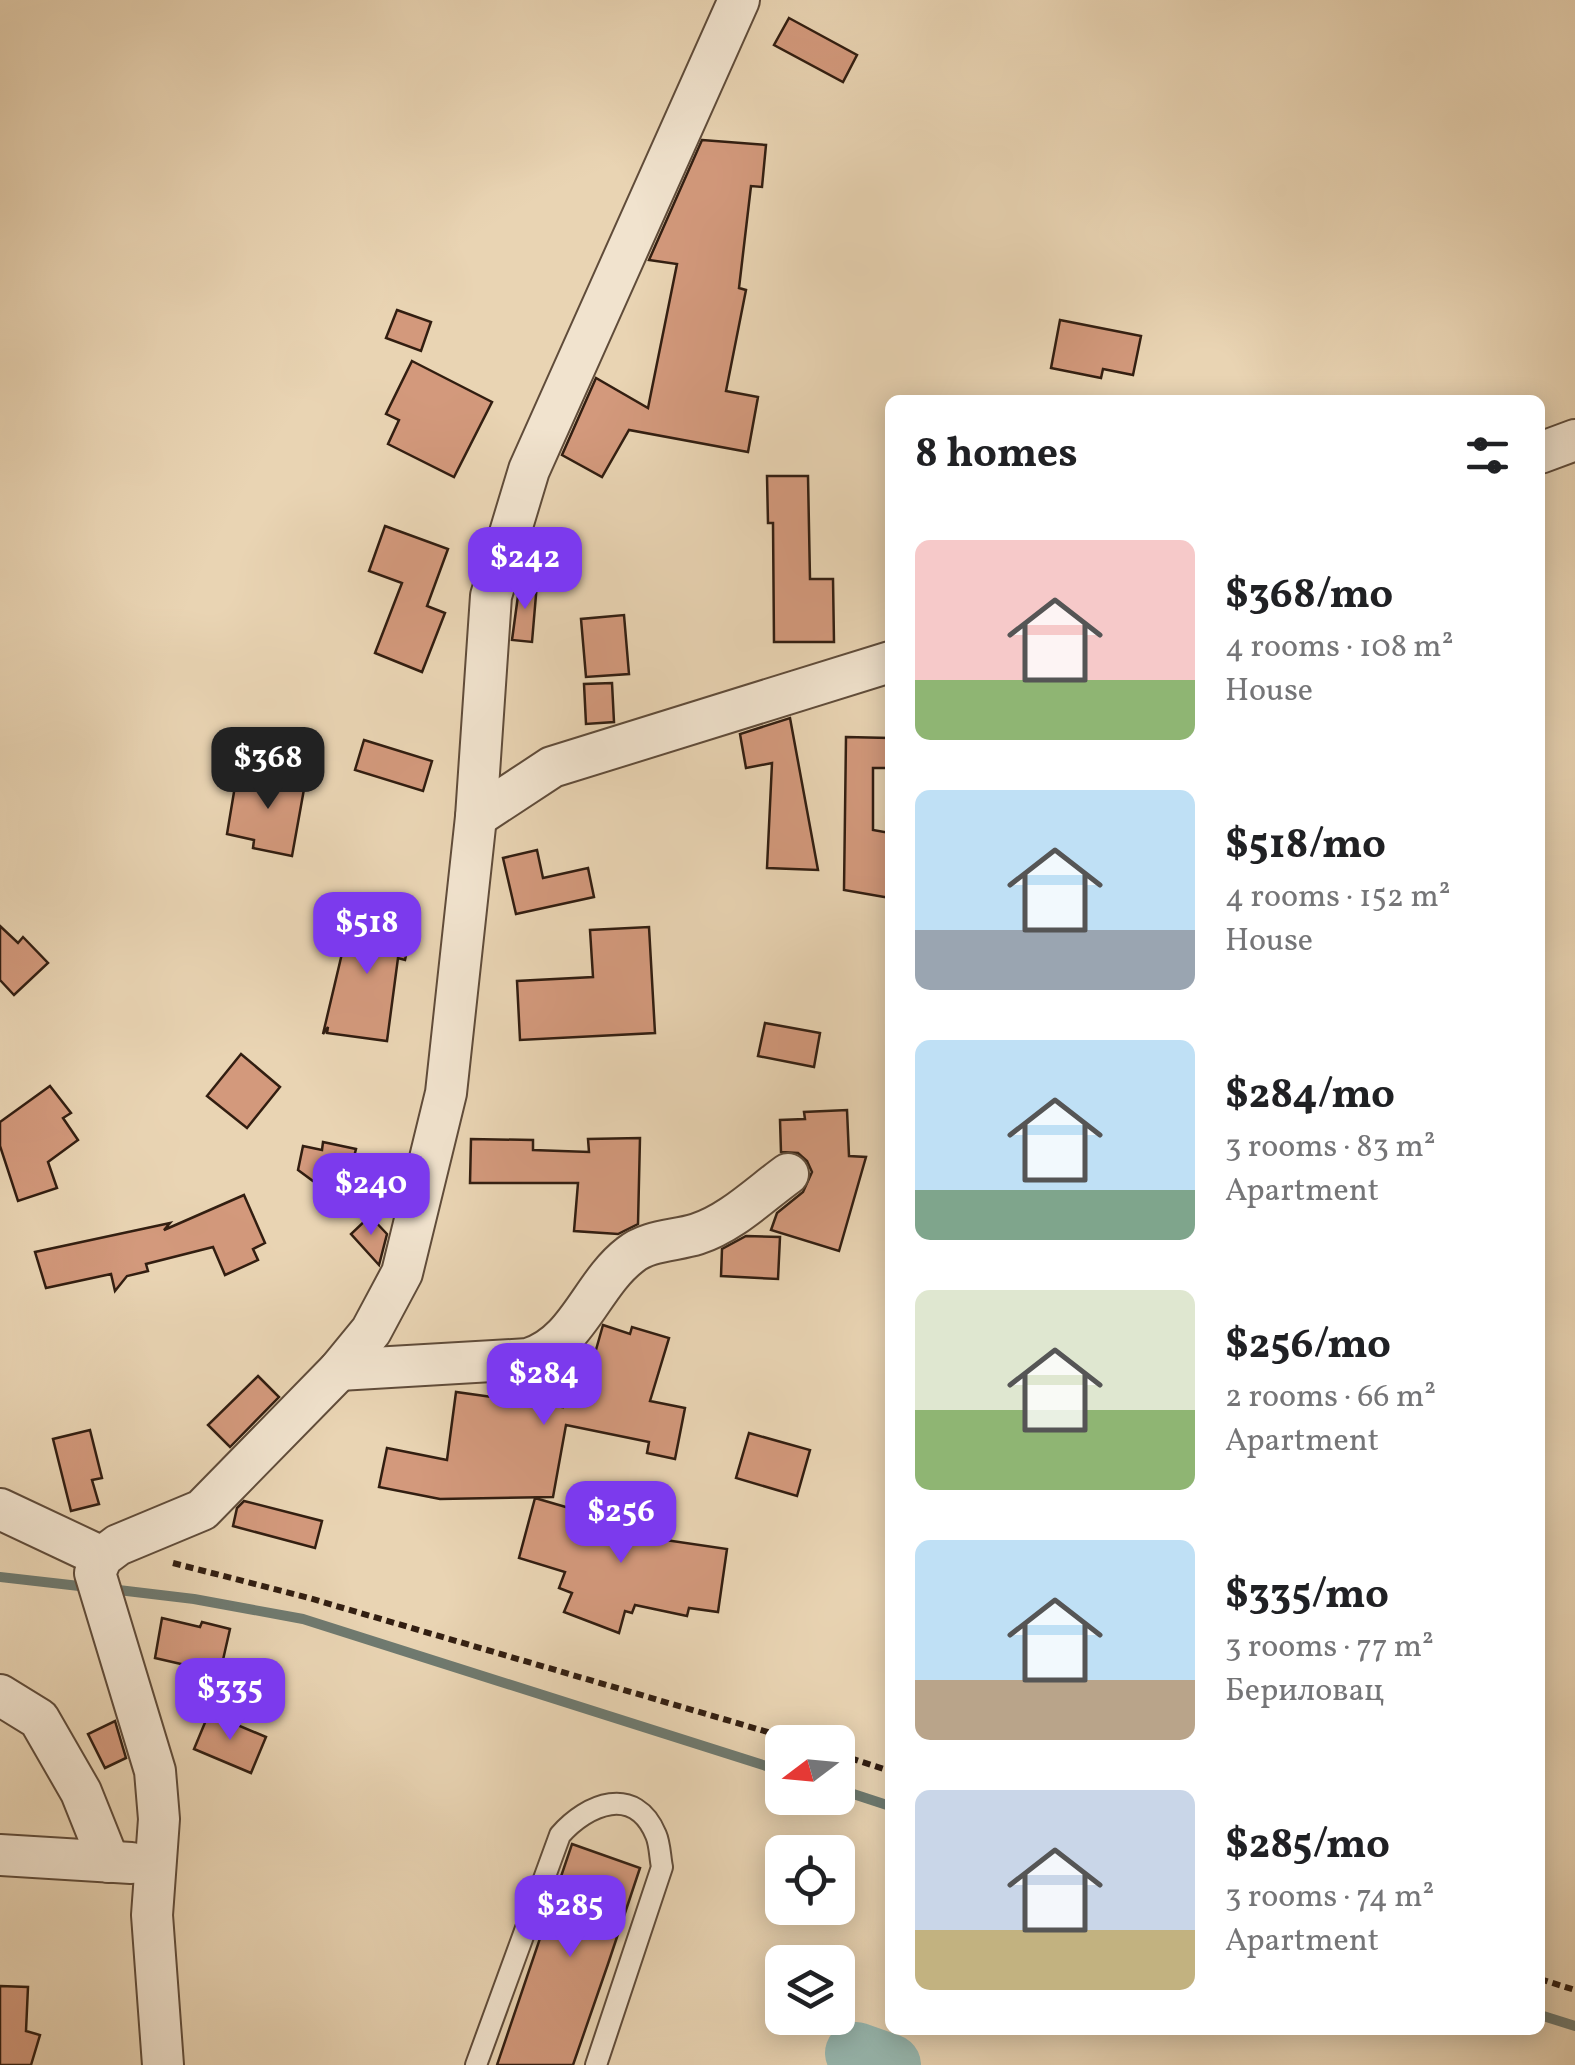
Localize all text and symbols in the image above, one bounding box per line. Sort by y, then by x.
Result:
text: 8 homes [915,426,1078,485]
icon: filters [1460,428,1515,483]
pin: $242 [466,527,584,612]
text: $242 [490,537,560,581]
text: $368/mo [1225,567,1393,626]
icon: home [995,580,1115,700]
text: 4 rooms · 108 m² [1225,626,1454,670]
text: House [1225,670,1313,714]
pin: $368 [209,727,327,812]
text: $368 [233,737,303,781]
text: $518/mo [1225,817,1386,876]
icon: home [995,830,1115,950]
text: 4 rooms · 152 m² [1225,876,1451,920]
pin: $518 [308,892,426,977]
text: $518 [335,902,399,946]
text: House [1225,920,1313,964]
text: $284/mo [1225,1067,1395,1126]
icon: home [995,1080,1115,1200]
text: 3 rooms · 83 m² [1225,1126,1436,1170]
pin: $240 [312,1153,430,1238]
text: $240 [335,1163,407,1207]
text: Apartment [1225,1170,1379,1214]
text: $256/mo [1225,1317,1391,1376]
icon: home [995,1330,1115,1450]
pin: $284 [485,1343,603,1428]
text: $284 [509,1353,579,1397]
text: 2 rooms · 66 m² [1225,1376,1436,1420]
text: Apartment [1225,1420,1379,1464]
pin: $256 [562,1481,680,1566]
text: $256 [587,1491,655,1535]
text: $335/mo [1225,1567,1389,1626]
icon: home [995,1580,1115,1700]
text: 3 rooms · 77 m² [1225,1626,1434,1670]
pin: $335 [171,1658,289,1743]
text: $335 [197,1668,263,1712]
text: Бериловац [1225,1670,1384,1714]
north arrow [765,1725,855,1815]
map controls [765,1725,855,2035]
text: $285/mo [1225,1817,1390,1876]
icon: home [995,1830,1115,1950]
button: locate [765,1835,855,1925]
pin: $285 [511,1875,629,1960]
text: 3 rooms · 74 m² [1225,1876,1434,1920]
text: $285 [537,1885,603,1929]
text: Apartment [1225,1920,1379,1964]
button: layers [765,1945,855,2035]

